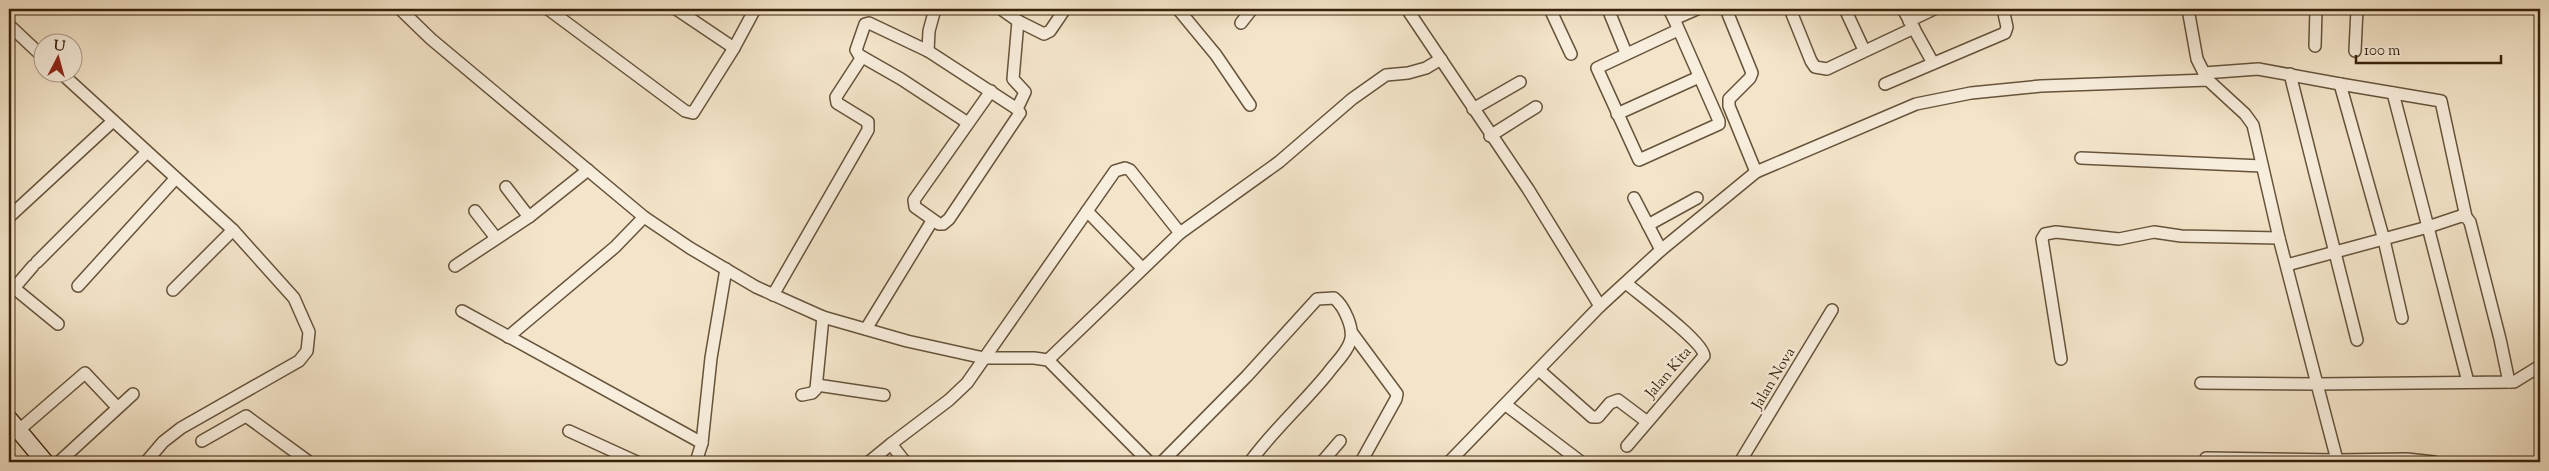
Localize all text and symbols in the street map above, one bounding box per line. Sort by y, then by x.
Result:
north arrow [32,32,82,82]
scale bar [2356,32,2502,64]
text: U [52,37,66,58]
text: 100 m [2364,41,2401,62]
street label: Jalan Kita [1641,343,1697,404]
street label: Jalan Nova [1747,344,1801,414]

